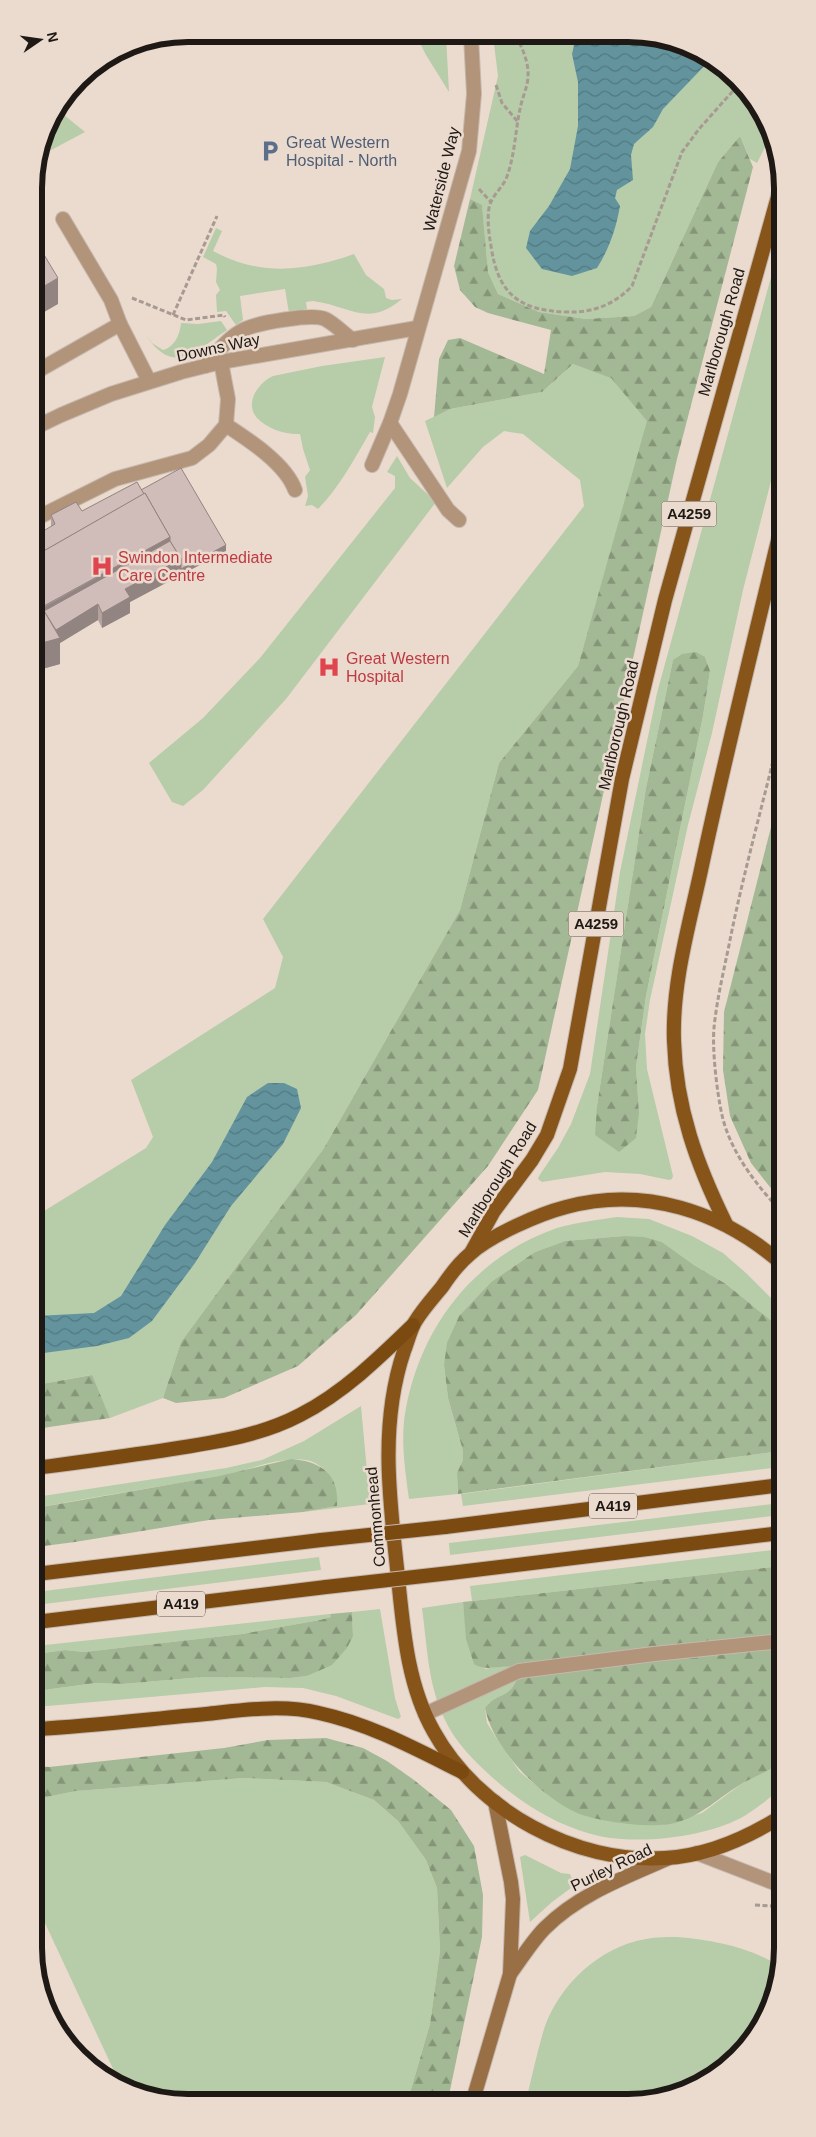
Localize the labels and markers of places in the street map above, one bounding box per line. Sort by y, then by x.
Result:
place label: Great Western Hospital - North [286,134,397,169]
parking icon: Great Western Hospital - North [257,138,283,164]
place label: Swindon Intermediate Care Centre [118,549,273,584]
hospital icon: Swindon Intermediate Care Centre [89,553,115,579]
place label: Great Western Hospital [346,650,450,685]
hospital icon: Great Western Hospital [316,654,342,680]

